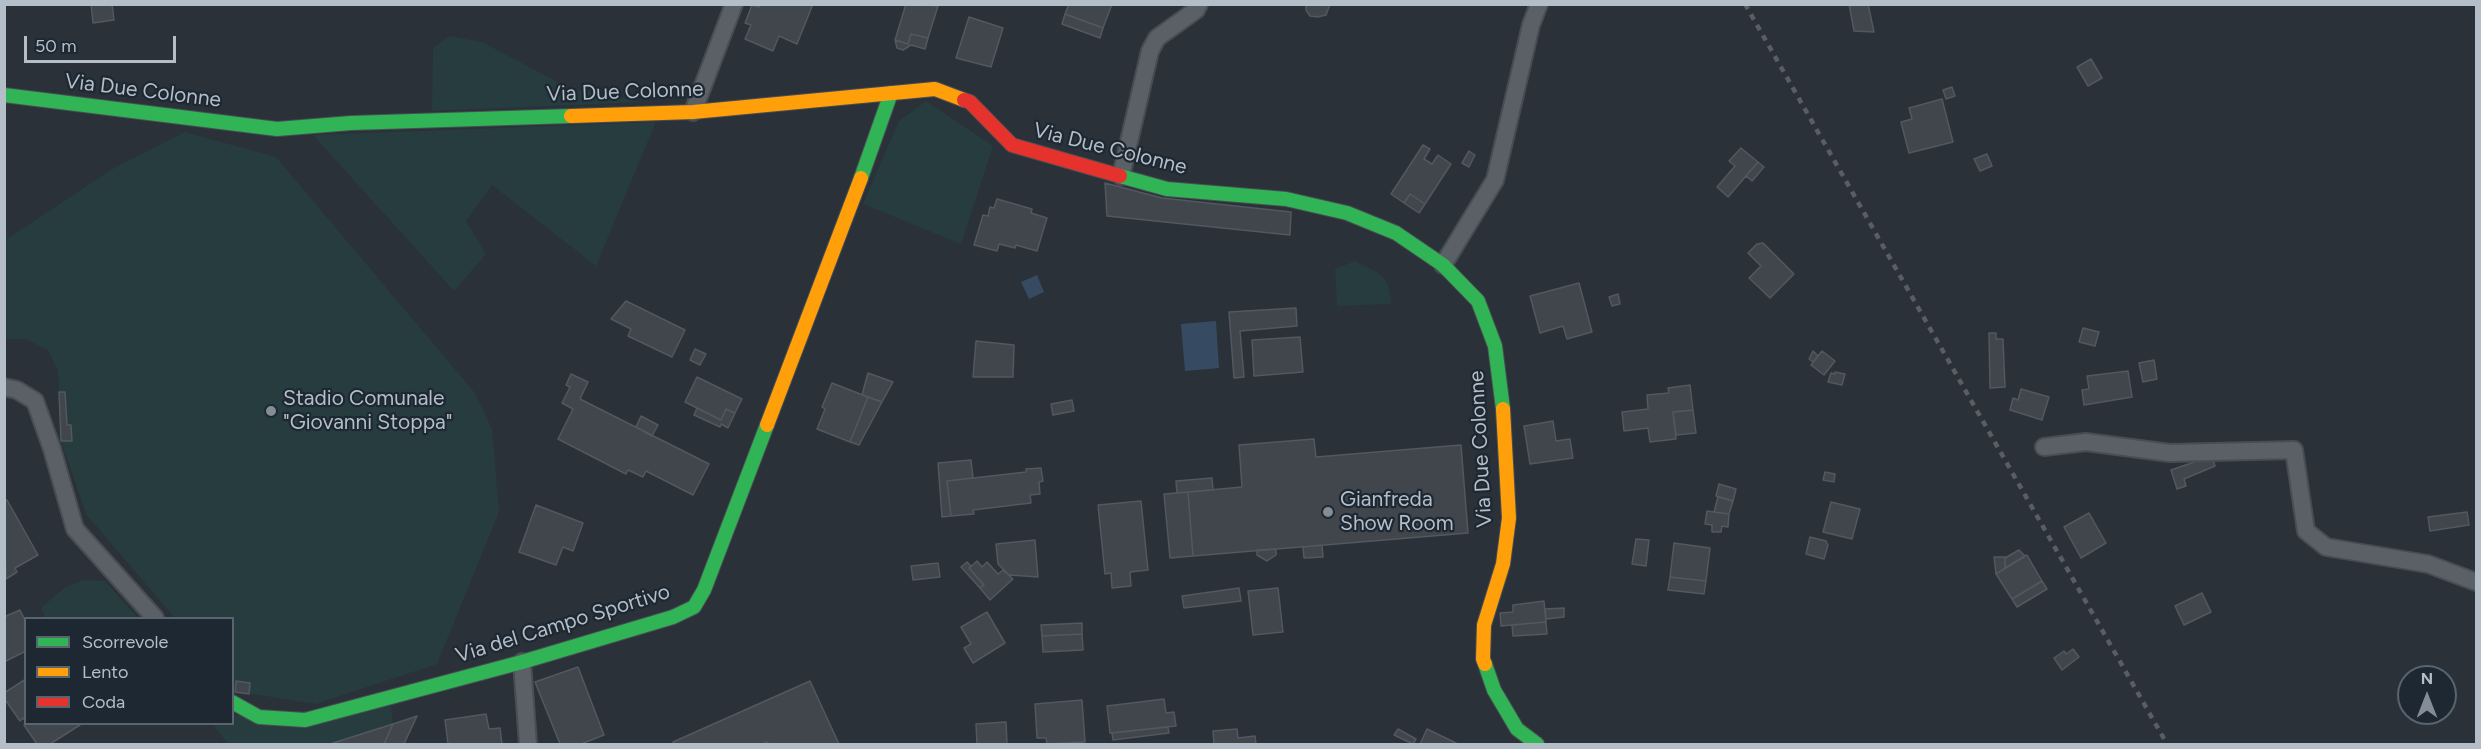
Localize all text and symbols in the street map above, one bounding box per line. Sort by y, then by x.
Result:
scale bar [27,24,178,62]
text: 50 m [35,35,77,57]
street label: Via Due Colonne [63,69,223,113]
street label: Via Due Colonne [546,77,704,107]
street label: Via Due Colonne [1031,118,1189,180]
street label: Via Due Colonne [1464,370,1498,528]
place label: Stadio Comunale "Giovanni Stoppa" [283,386,453,436]
marker: Stadio Comunale "Giovanni Stoppa" [264,404,278,418]
place label: Gianfreda Show Room [1340,487,1454,537]
marker: Gianfreda Show Room [1321,505,1335,519]
street label: Via del Campo Sportivo [453,579,673,669]
legend [24,617,234,725]
text: Scorrevole [82,631,168,653]
text: Lento [82,661,128,683]
north arrow [2397,665,2457,725]
text: N [2421,669,2433,688]
text: Coda [82,691,125,713]

